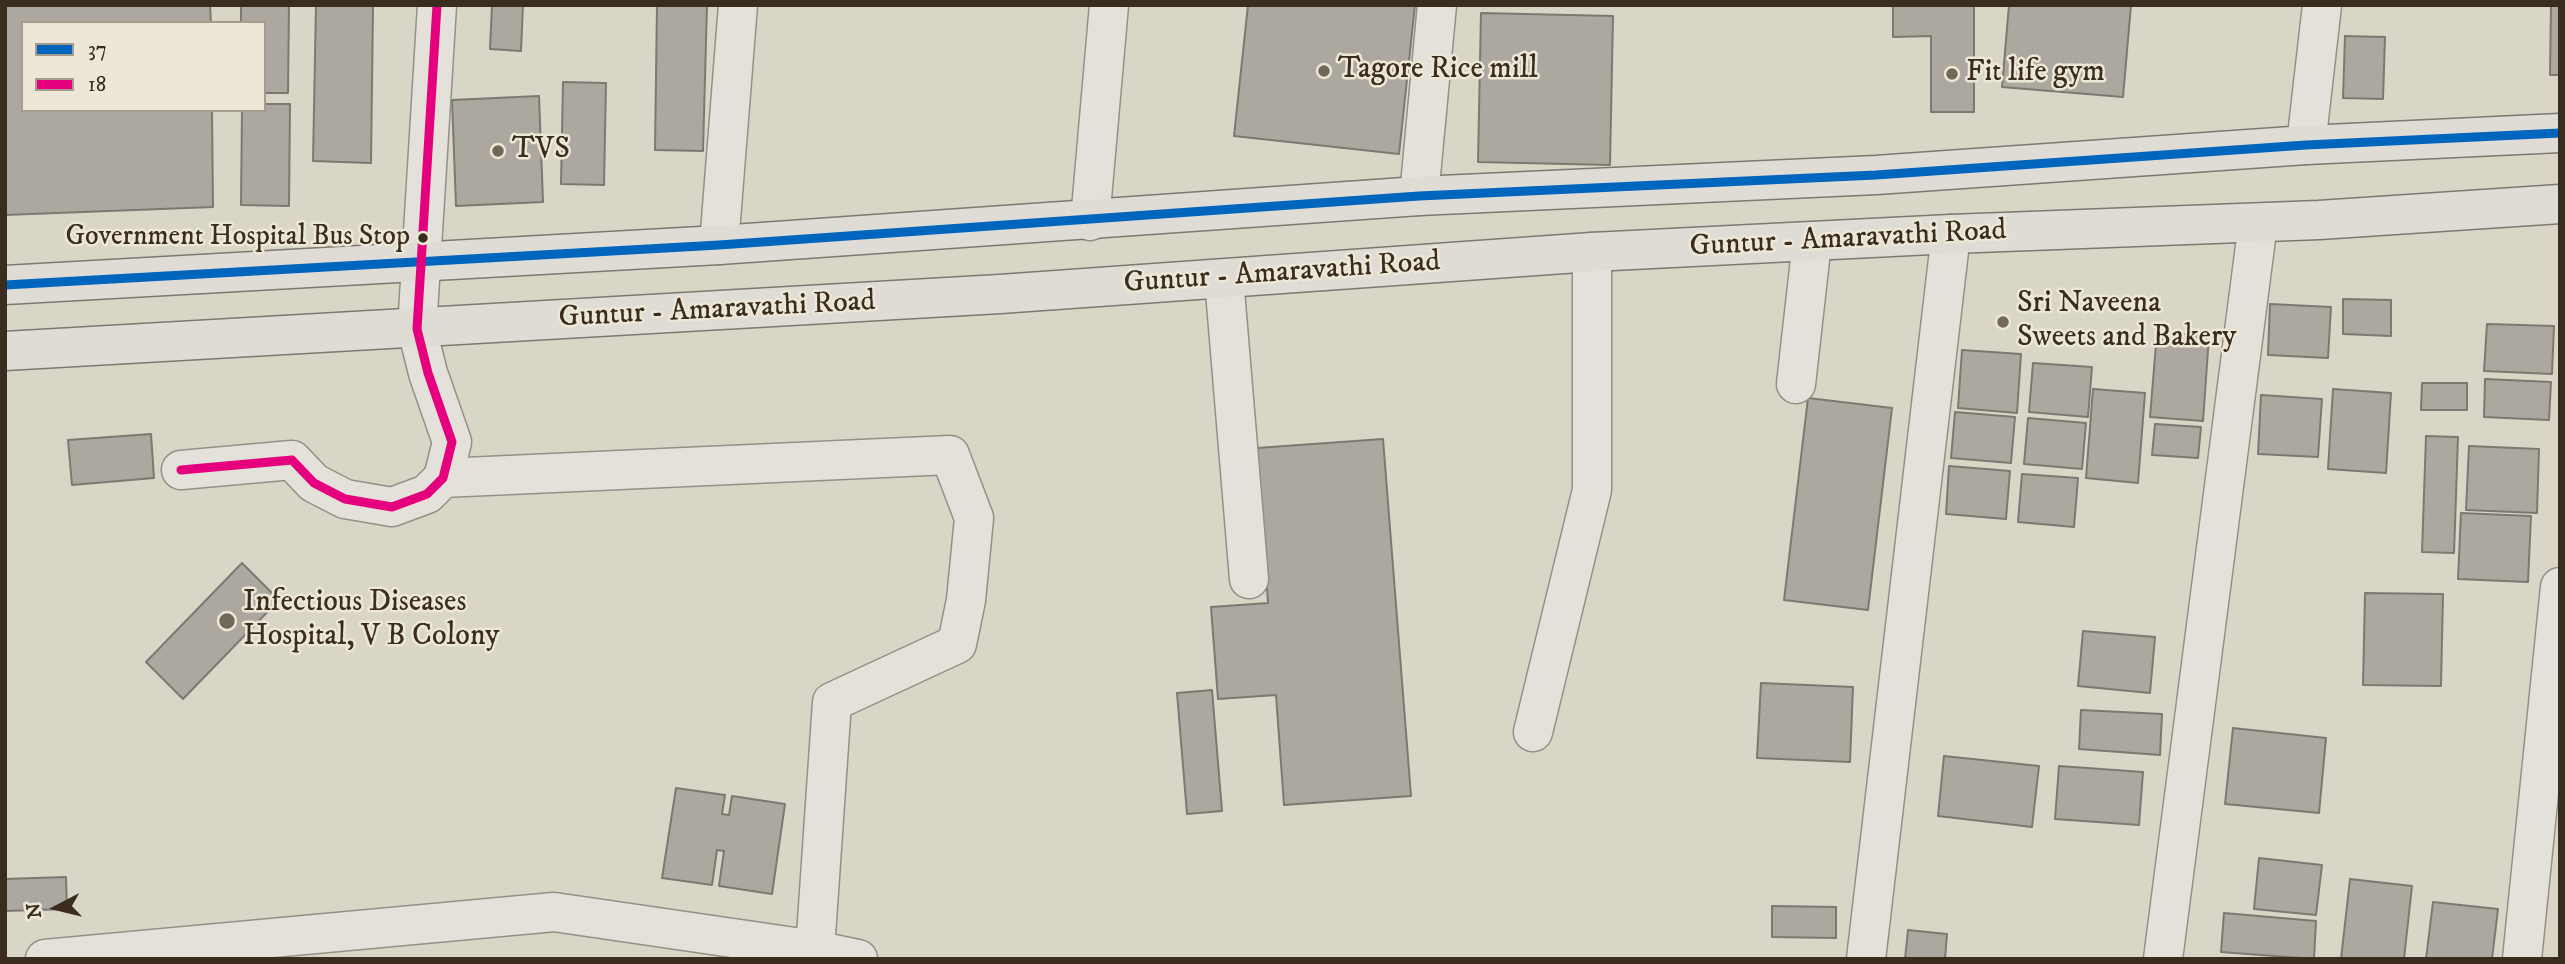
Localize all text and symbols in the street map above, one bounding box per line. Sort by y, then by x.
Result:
legend [21,21,266,112]
text: 37 [88,37,107,63]
place label: Tagore Rice mill [1338,53,1538,89]
place label: Fit life gym [1966,56,2105,92]
marker: Tagore Rice mill [1316,63,1332,79]
marker: Fit life gym [1944,66,1960,82]
text: 18 [88,72,106,98]
place label: TVS [512,133,570,169]
marker: TVS [490,143,506,159]
street label: Guntur - Amaravathi Road [1689,214,2007,266]
place label: Government Hospital Bus Stop [66,221,410,255]
marker: Government Hospital Bus Stop [416,231,430,245]
street label: Guntur - Amaravathi Road [1123,245,1441,303]
street label: Guntur - Amaravathi Road [558,285,876,337]
place label: Sri Naveena Sweets and Bakery [2017,287,2236,358]
marker: Sri Naveena Sweets and Bakery [1995,314,2011,330]
place label: Infectious Diseases Hospital, V B Colony [243,586,500,656]
marker: Infectious Diseases Hospital, V B Colony [217,611,237,631]
north arrow [21,873,91,943]
text: N [22,901,47,920]

